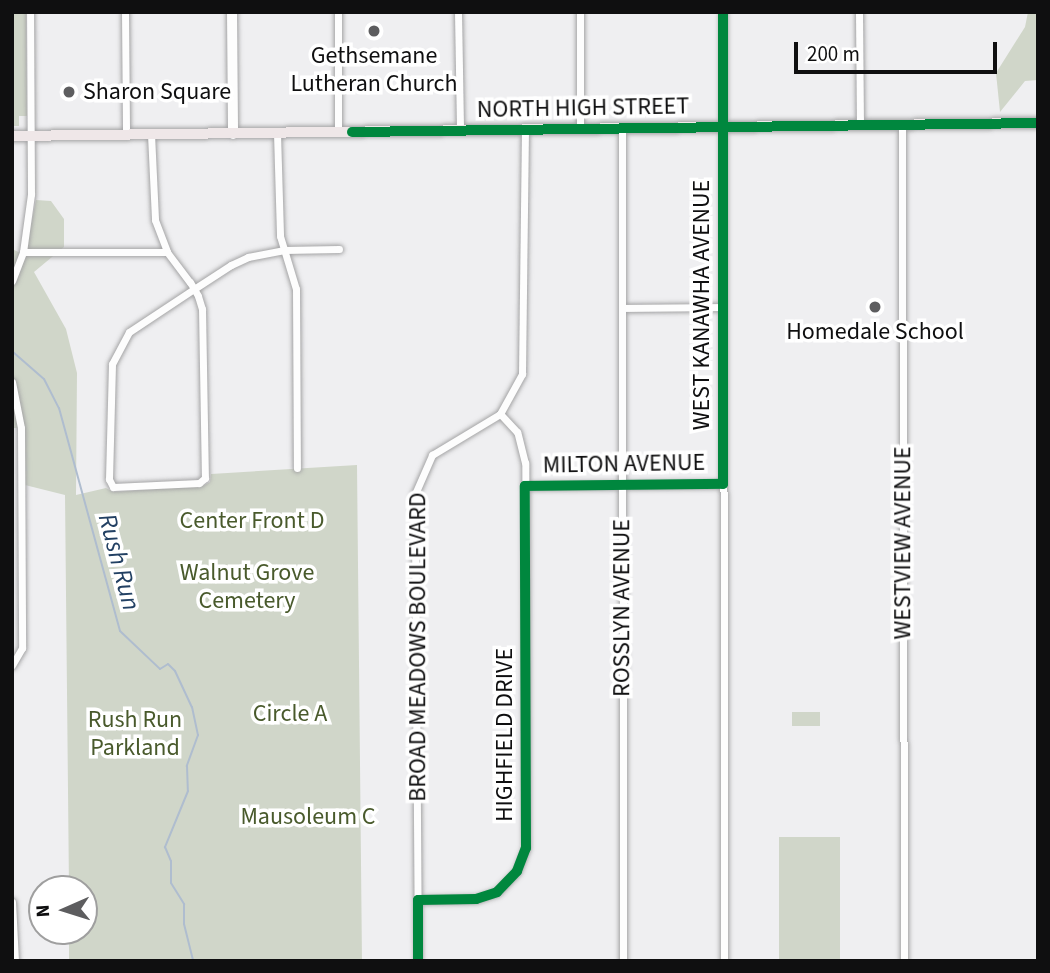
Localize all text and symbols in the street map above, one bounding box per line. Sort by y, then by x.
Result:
marker: Gethsemane Lutheran Church [366,23,382,39]
scale bar [798,28,1001,72]
text: 200 m [807,39,860,69]
place label: Gethsemane Lutheran Church [290,42,458,98]
place label: Sharon Square [83,78,231,106]
marker: Sharon Square [61,84,77,100]
street label: NORTH HIGH STREET [477,92,689,124]
street label: WEST KANAWHA AVENUE [688,180,716,430]
marker: Homedale School [867,299,883,315]
place label: Homedale School [786,318,964,346]
street label: WESTVIEW AVENUE [889,446,917,640]
street label: MILTON AVENUE [543,448,705,480]
street label: BROAD MEADOWS BOULEVARD [404,492,432,802]
park label: Center Front D [180,507,324,535]
water label: Rush Run [91,510,147,614]
street label: ROSSLYN AVENUE [608,519,636,697]
park label: Walnut Grove Cemetery [180,559,314,615]
street label: HIGHFIELD DRIVE [491,648,519,822]
park label: Circle A [253,700,327,728]
park label: Rush Run Parkland [88,706,182,762]
park label: Mausoleum C [240,803,376,831]
north arrow [28,875,98,945]
text: N [30,904,57,918]

